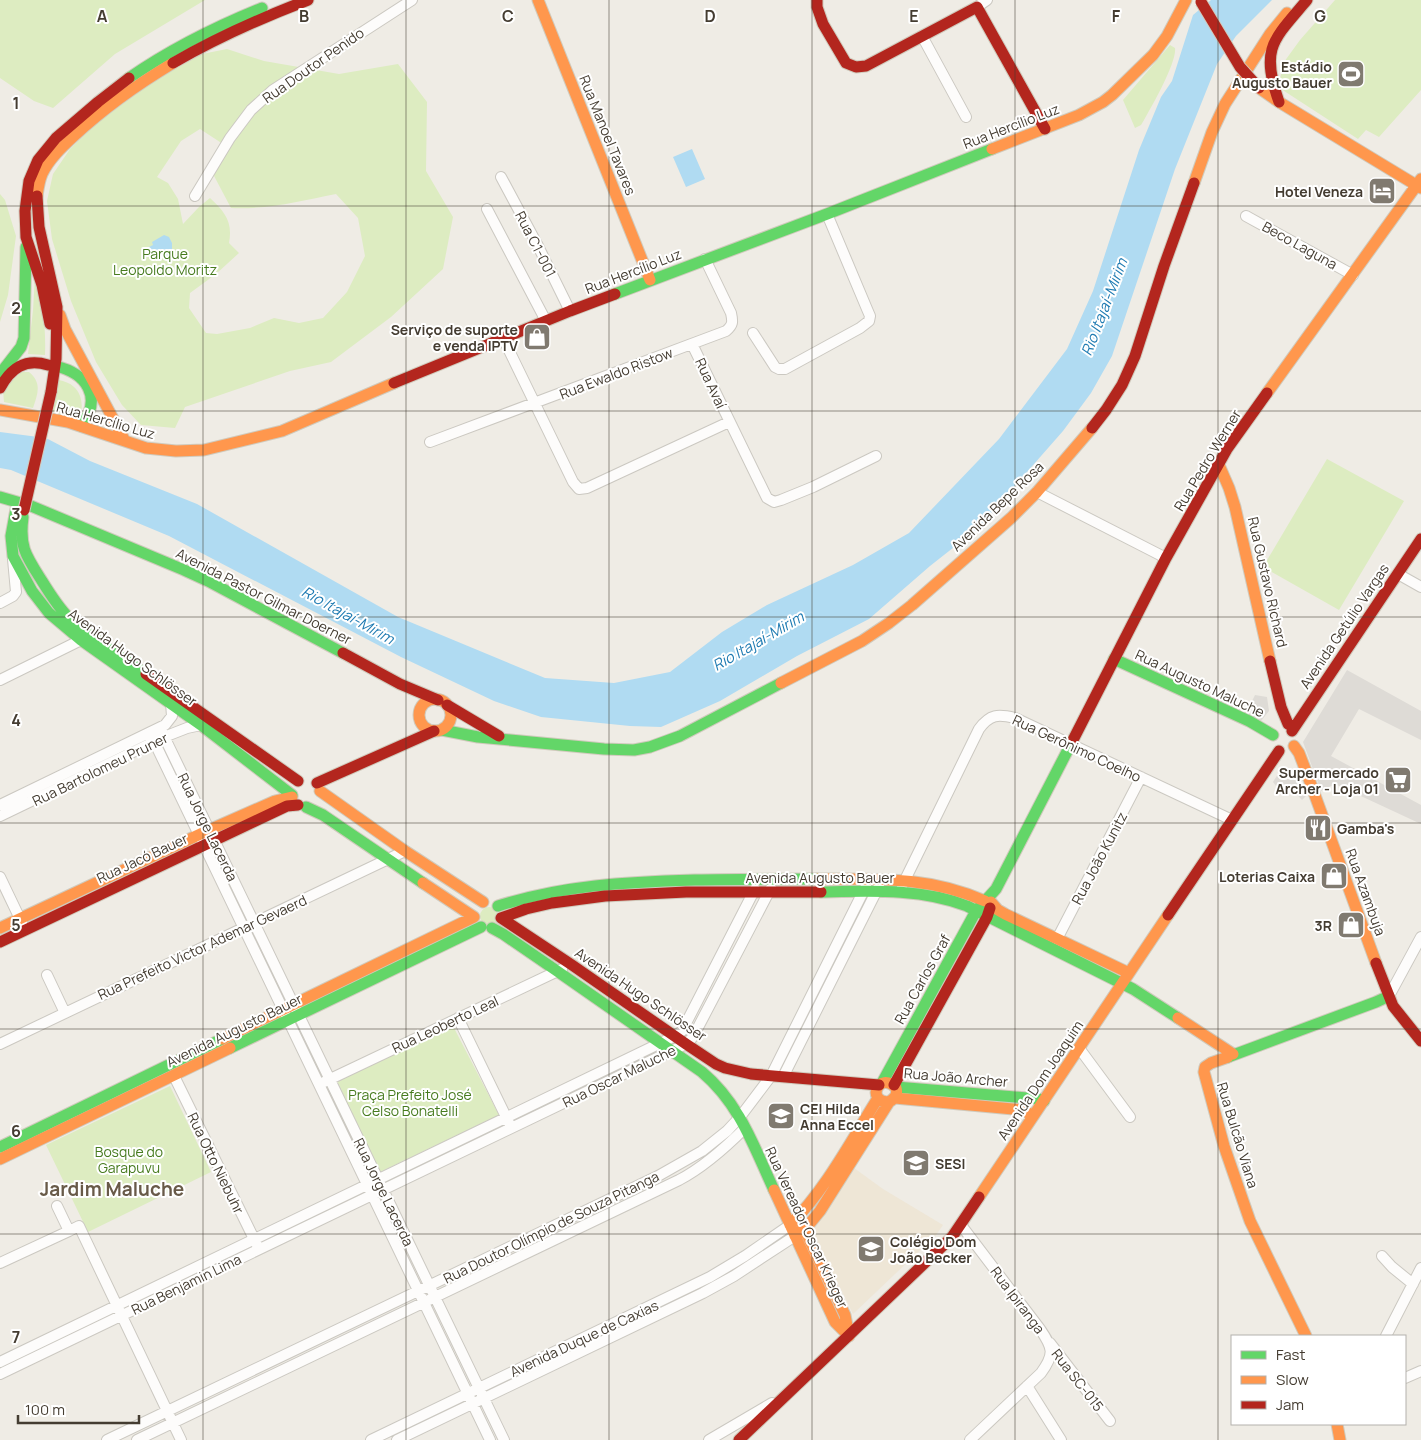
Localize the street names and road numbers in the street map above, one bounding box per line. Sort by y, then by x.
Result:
street label: Rua Doutor Penido [259,23,367,107]
street label: Rua Manoel Tavares [575,72,641,198]
street label: Rua Hercílio Luz [960,99,1062,153]
street label: Rua C1-001 [511,208,561,280]
street label: Beco Laguna [1259,217,1341,273]
street label: Rua Hercílio Luz [582,244,684,298]
street label: Rua Ewaldo Ristow [557,343,676,403]
street label: Rua Avaí [691,355,731,411]
street label: Rua Hercílio Luz [54,397,158,443]
street label: Rua Pedro Werner [1169,406,1245,514]
street label: Avenida Bepe Rosa [947,457,1047,555]
street label: Rua Gustavo Richard [1244,515,1292,649]
street label: Avenida Pastor Gilmar Doerner [173,543,355,649]
street label: Avenida Getúlio Vargas [1295,560,1393,692]
street label: Avenida Hugo Schlösser [65,604,201,710]
street label: Rua Augusto Maluche [1132,645,1268,721]
street label: Rua Gerônimo Coelho [1010,710,1144,786]
street label: Rua Bartolomeu Pruner [29,728,171,810]
street label: Rua Jorge Lacerda [174,770,242,884]
street label: Rua João Kunitz [1067,808,1131,908]
street label: Rua Jacó Bauer [93,829,191,887]
street label: Rua Azambuja [1341,846,1391,938]
street label: Avenida Augusto Bauer [745,868,895,887]
street label: Rua Prefeito Victor Ademar Gevaerd [94,890,310,1004]
street label: Rua Carlos Graf [890,931,954,1027]
street label: Avenida Hugo Schlösser [571,943,711,1045]
street label: Avenida Augusto Bauer [163,989,305,1071]
street label: Rua Leoberto Leal [389,991,501,1057]
street label: Avenida Dom Joaquim [993,1016,1087,1143]
street label: Rua Oscar Maluche [559,1040,679,1112]
street label: Rua João Archer [903,1063,1009,1091]
street label: Rua Bulcão Viana [1213,1080,1263,1190]
street label: Rua Otto Niebuhr [183,1109,249,1217]
street label: Rua Jorge Lacerda [350,1135,418,1249]
street label: Rua Vereador Oscar Krieger [761,1143,853,1311]
street label: Rua Doutor Olímpio de Souza Pitanga [440,1166,662,1288]
street label: Rua Benjamin Lima [128,1249,244,1319]
street label: Rua Ipiranga [986,1263,1050,1337]
street label: Avenida Duque de Caxias [507,1295,661,1381]
street label: Rua SC-015 [1048,1345,1108,1415]

